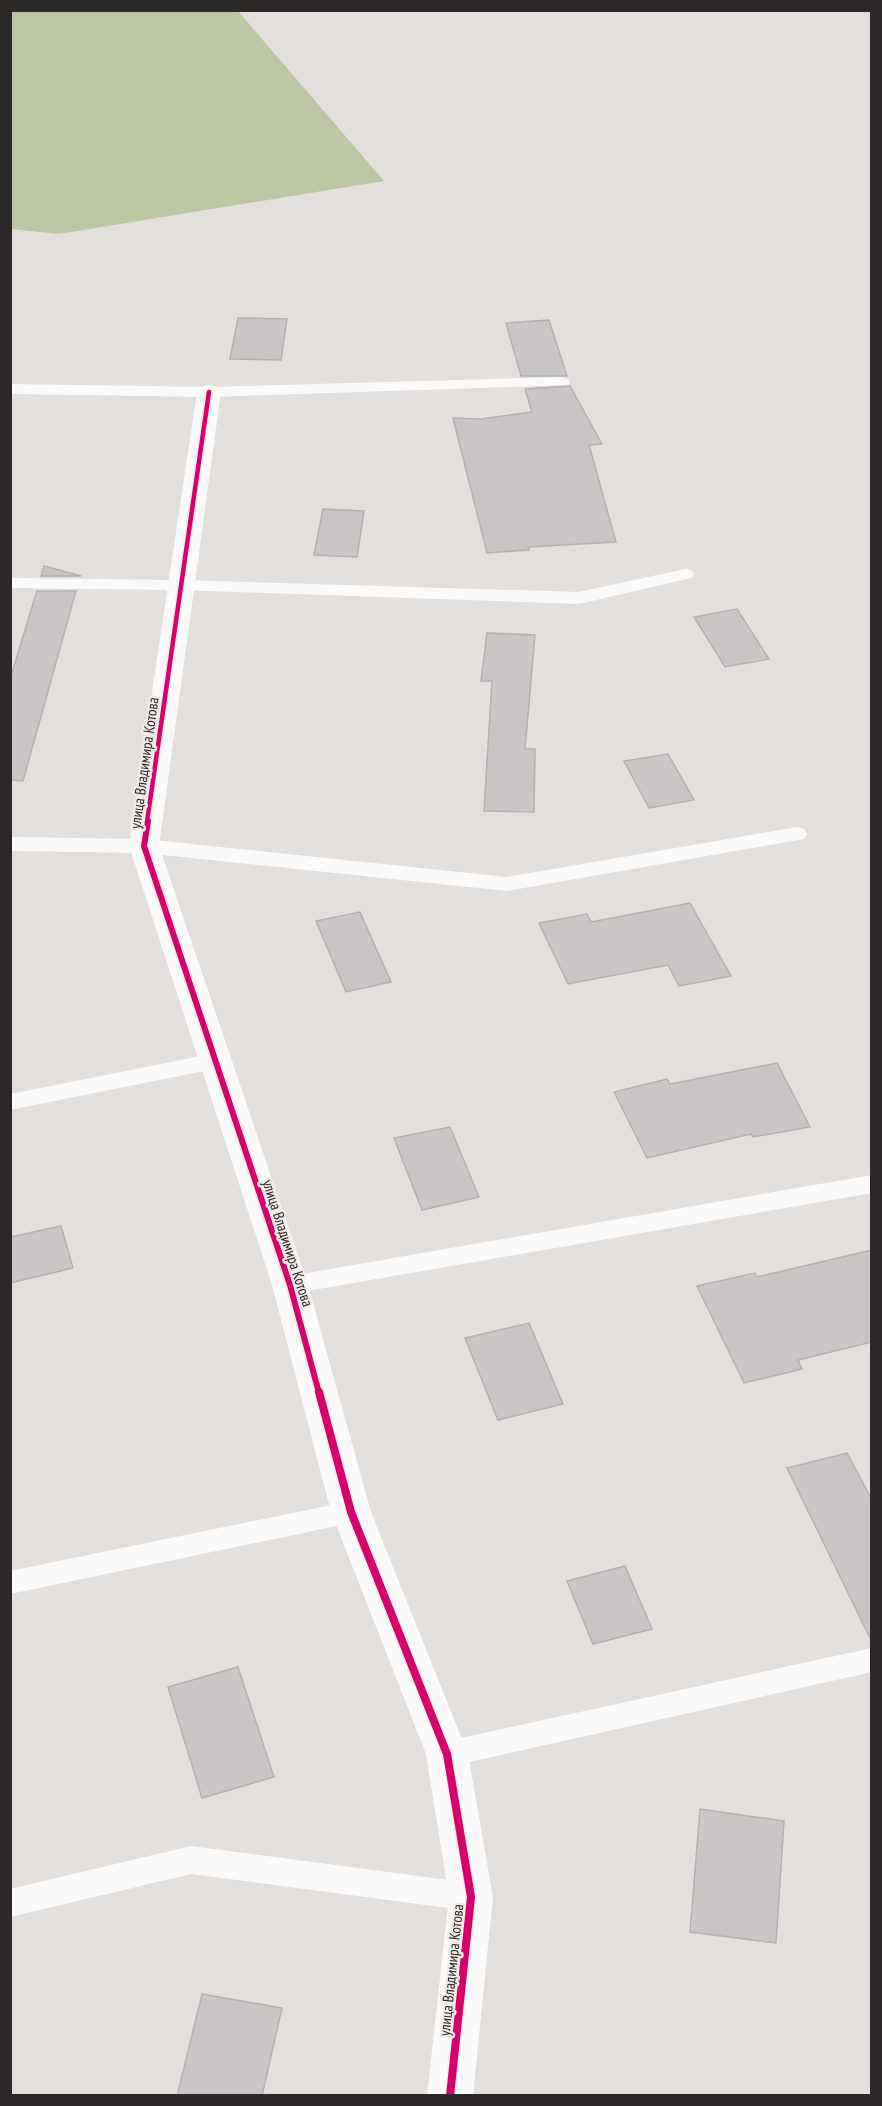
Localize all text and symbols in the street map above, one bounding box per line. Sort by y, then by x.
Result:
street label: улица Владимира Котова [125,696,163,830]
street label: улица Владимира Котова [258,1177,318,1309]
street label: улица Владимира Котова [435,1903,467,2037]

